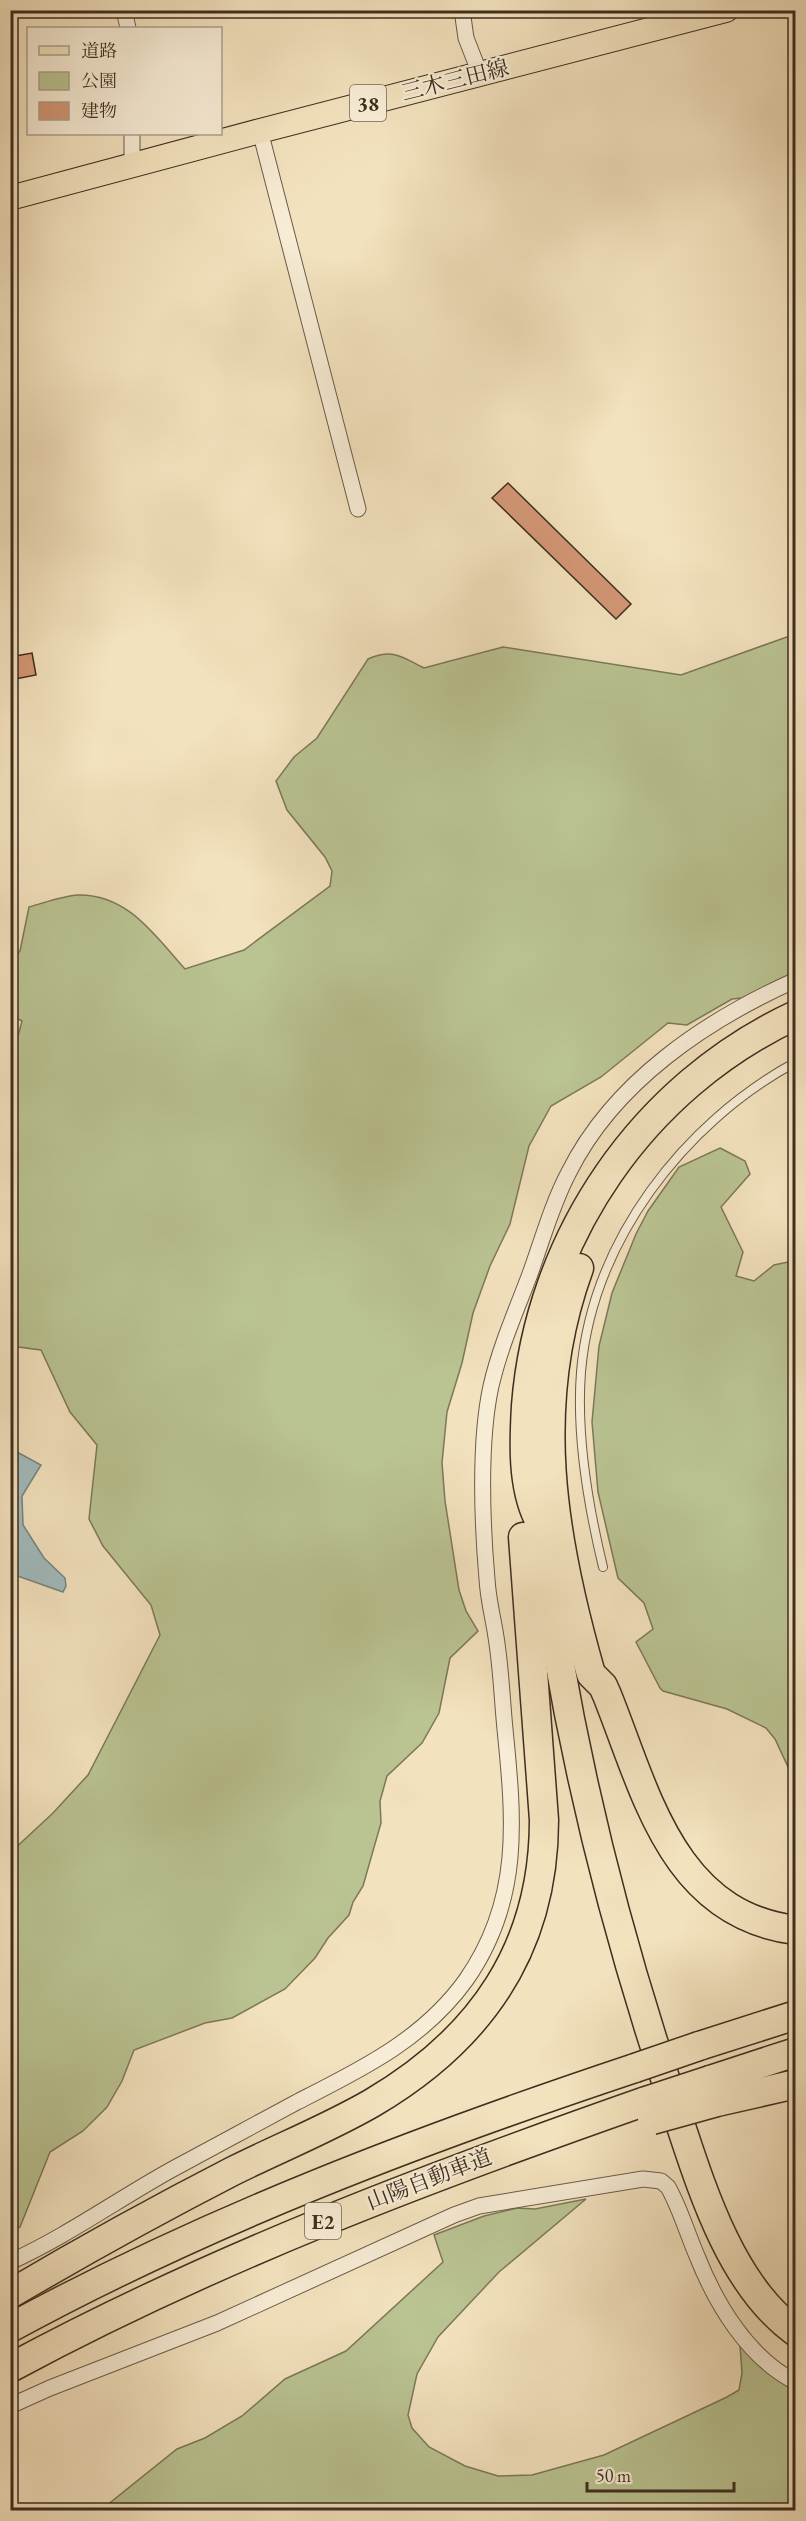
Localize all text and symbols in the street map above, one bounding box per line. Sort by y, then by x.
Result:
legend [27,27,222,135]
text: 道路 [81,39,117,62]
street label: 三木三田線 [398,53,512,107]
text: 公園 [81,69,117,92]
road number: 38 [350,85,386,121]
text: 建物 [81,99,117,122]
street label: 山陽自動車道 [362,2142,496,2216]
road number: E2 [305,2203,341,2239]
scale bar [587,2455,734,2493]
text: 50 m [596,2464,631,2487]

